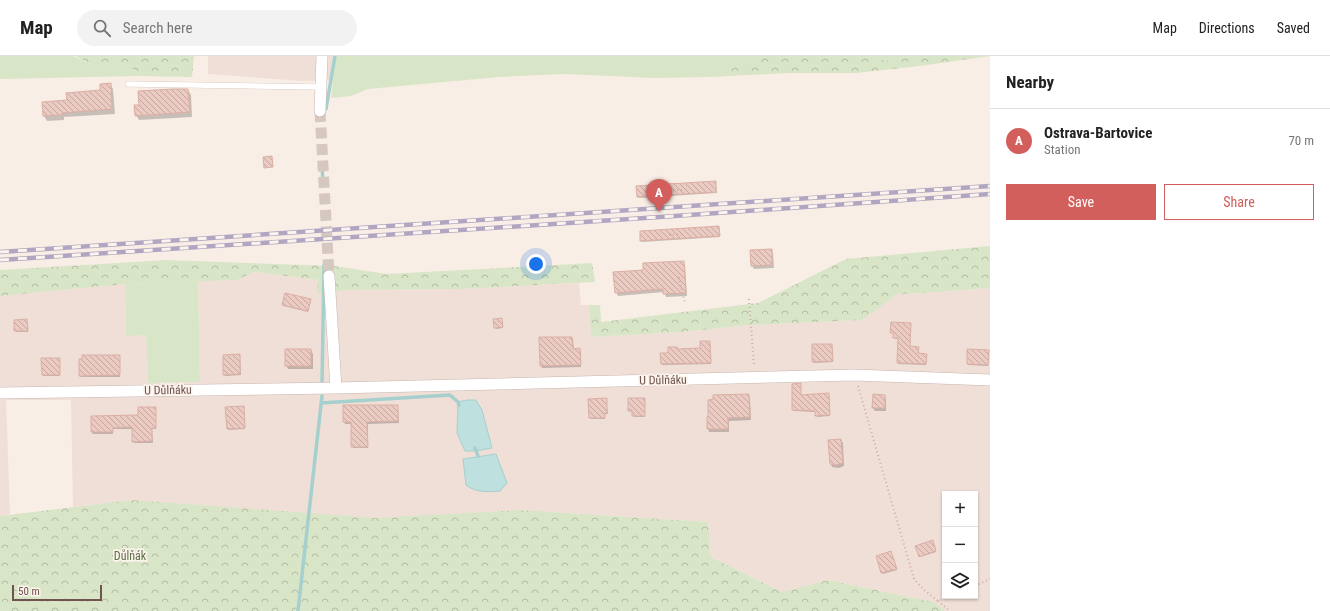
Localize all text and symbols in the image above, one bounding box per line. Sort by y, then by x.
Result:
search box [77,10,357,46]
text: Map [20,16,53,39]
icon: search [91,17,113,39]
text: Search here [123,19,193,37]
text: Map [1153,20,1177,36]
text: Directions [1199,20,1255,36]
text: Saved [1277,20,1310,36]
text: Nearby [1006,72,1054,92]
text: Ostrava-Bartovice [1044,124,1152,142]
text: A [1015,133,1023,148]
text: 70 m [1288,133,1314,148]
text: Station [1044,142,1080,157]
pin: A [646,179,672,212]
button: Save [1006,184,1156,220]
button: Share [1164,184,1314,220]
your location [526,254,546,274]
street label: U Důlňáku [639,373,687,387]
street label: U Důlňáku [144,383,192,397]
map controls [942,491,978,599]
button: + [942,491,978,527]
button: − [942,527,978,563]
park label: Důlňák [114,549,147,563]
button: layers [942,563,978,599]
scale bar [12,583,102,602]
text: 50 m [18,585,40,598]

